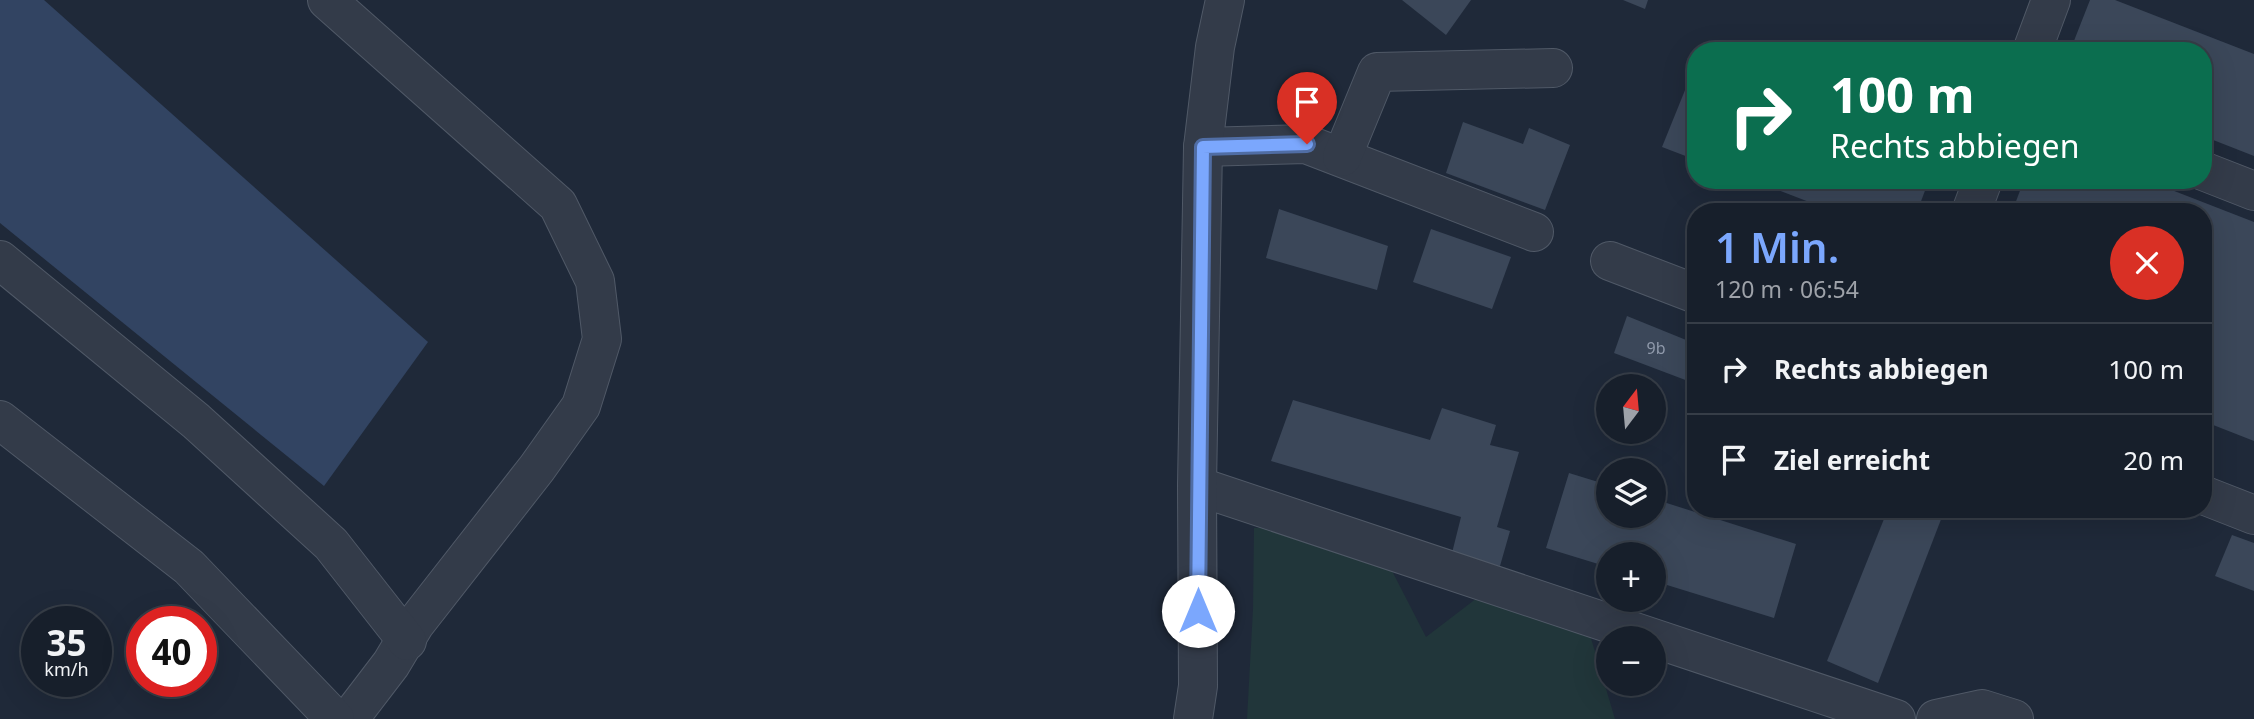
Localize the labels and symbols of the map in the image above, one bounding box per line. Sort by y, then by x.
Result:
pin [1277,72,1337,144]
house number: 9b [1647,337,1666,359]
north arrow [1596,374,1666,444]
position arrow [1161,574,1235,648]
speed limit sign: 40 [126,606,217,697]

